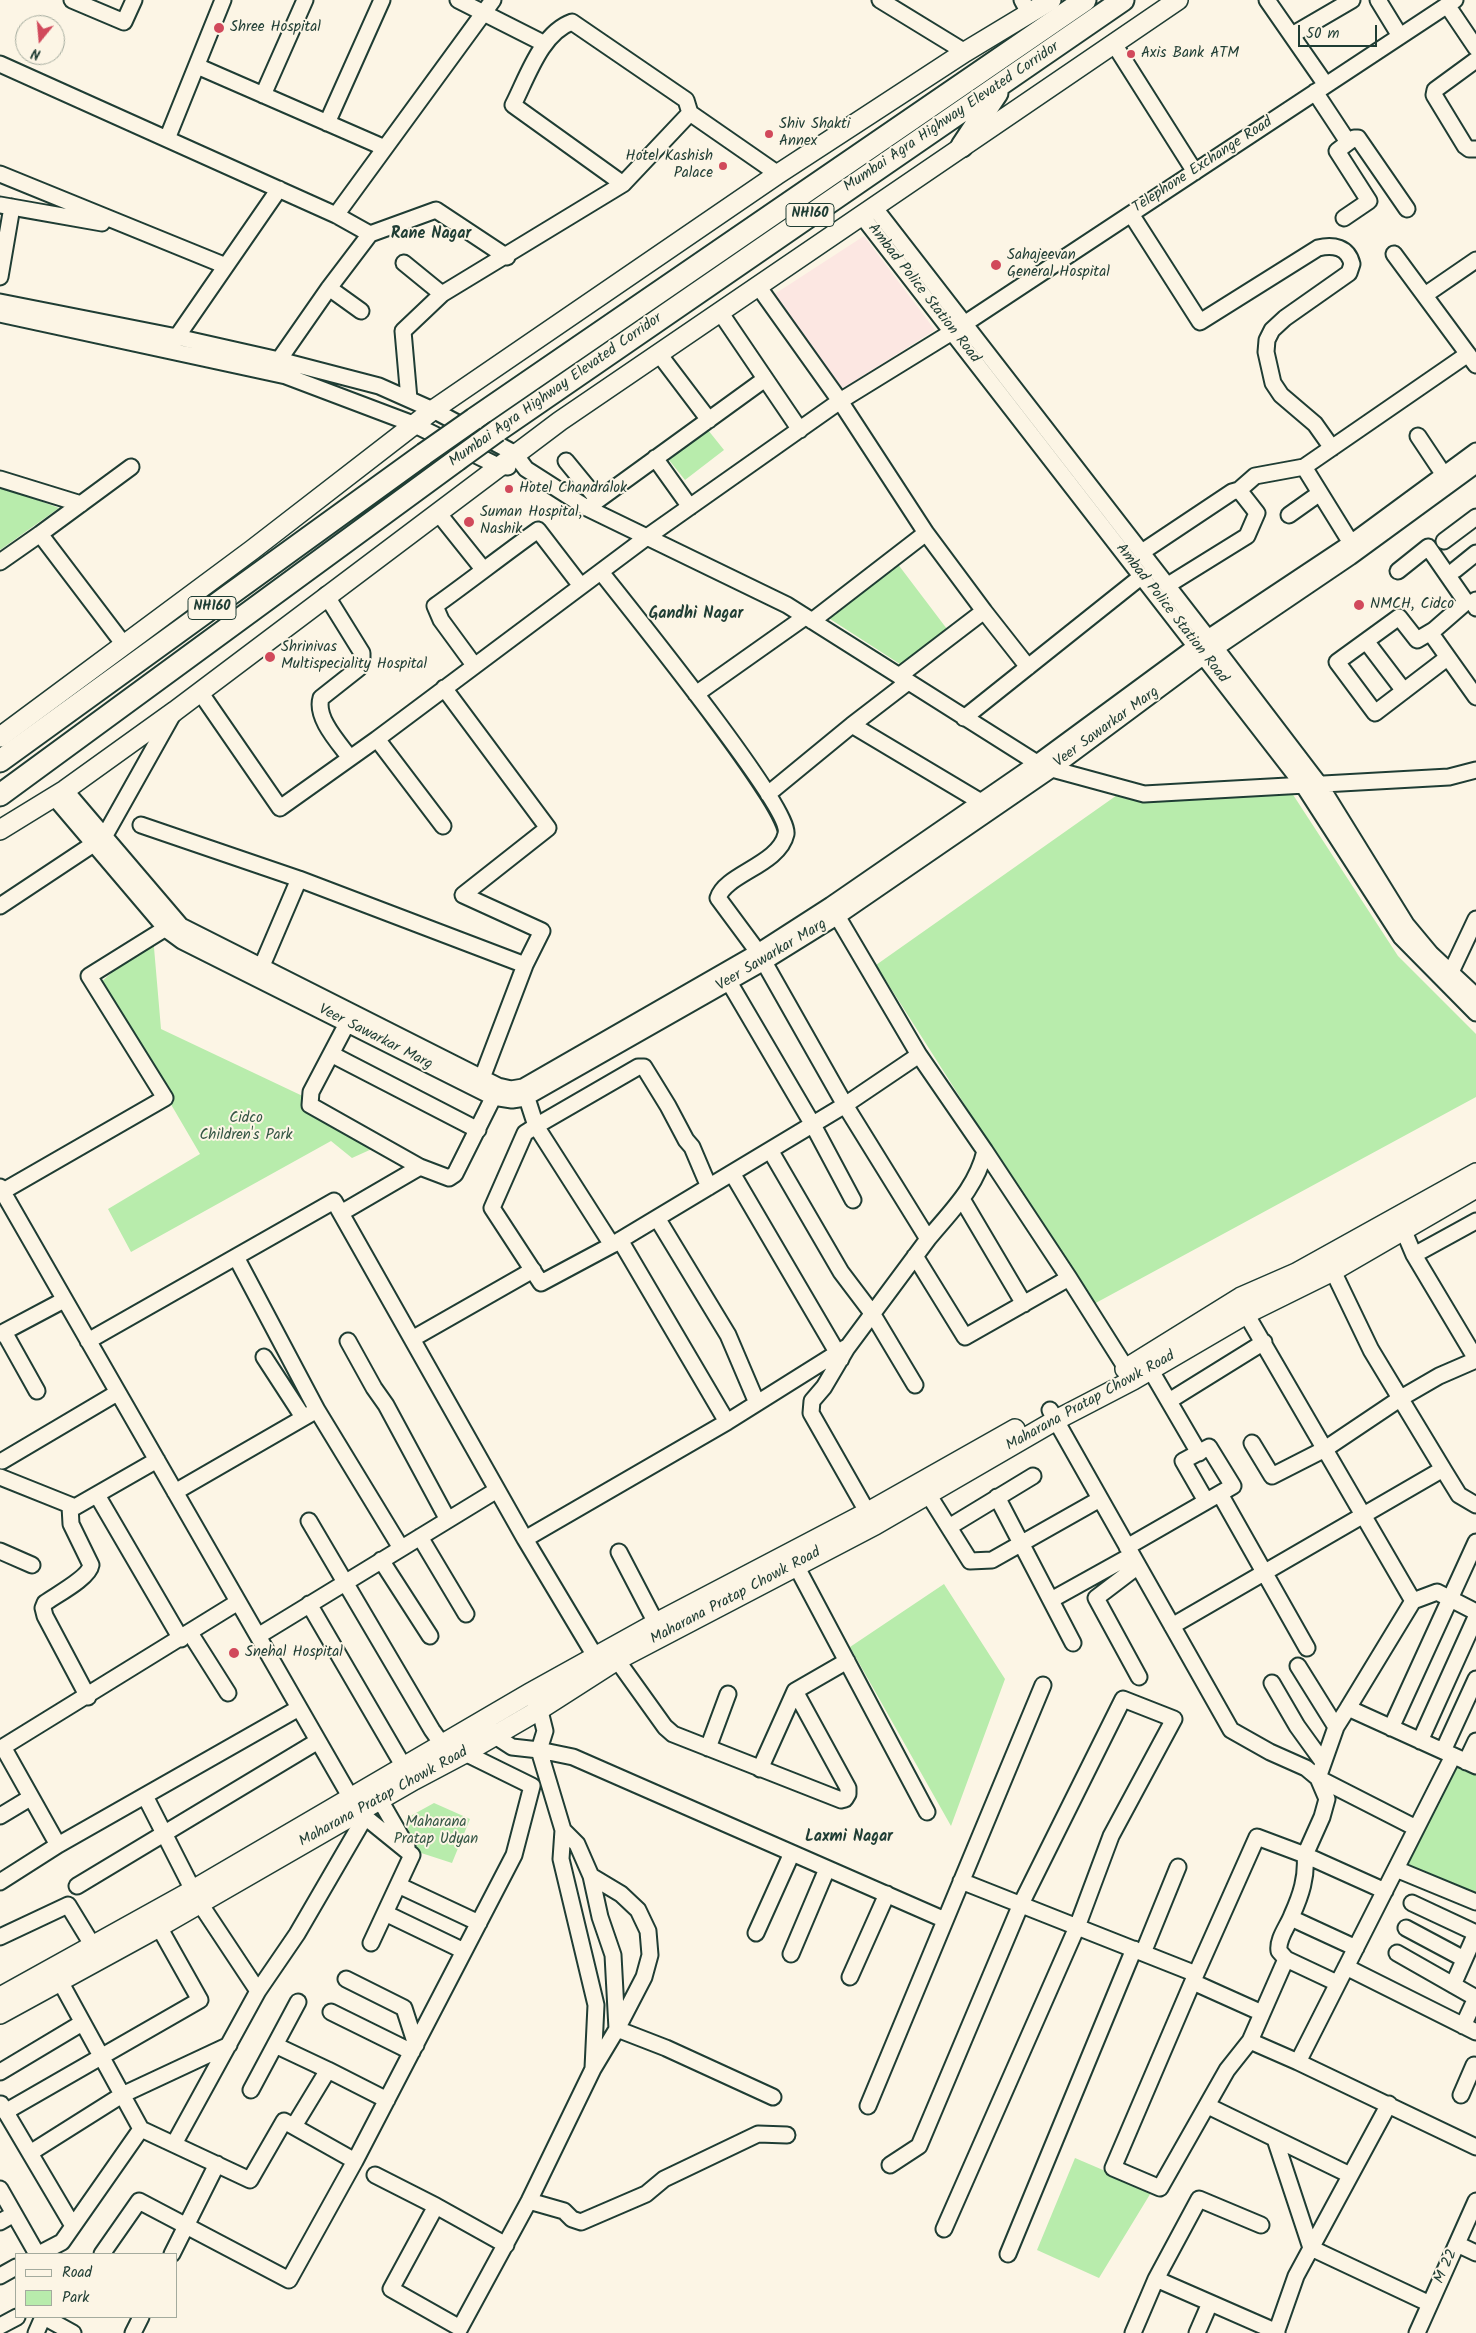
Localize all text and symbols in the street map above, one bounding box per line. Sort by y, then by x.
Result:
north arrow [15,15,65,65]
scale bar [1301,15,1380,47]
place label: Shree Hospital [230,19,321,37]
marker: Shree Hospital [212,21,226,35]
text: 50 m [1306,22,1340,46]
street label: Mumbai Agra Highway Elevated Corridor [841,39,1063,197]
text: N [28,42,43,65]
place label: Axis Bank ATM [1141,45,1239,63]
marker: Axis Bank ATM [1125,48,1137,60]
street label: Telephone Exchange Road [1130,114,1276,218]
place label: Shiv Shakti Annex [779,116,850,151]
marker: Shiv Shakti Annex [763,128,775,140]
place label: Hotel Kashish Palace [626,148,713,183]
marker: Hotel Kashish Palace [717,160,729,172]
road number: NH160 [786,204,834,226]
street label: Ambad Police Station Road [863,221,983,367]
district label: Rane Nagar [391,225,471,245]
place label: Sahajeevan General Hospital [1007,247,1110,282]
marker: Sahajeevan General Hospital [989,258,1003,272]
street label: Mumbai Agra Highway Elevated Corridor [446,310,666,472]
place label: Hotel Chandralok [519,480,627,498]
marker: Hotel Chandralok [503,483,515,495]
place label: Suman Hospital, Nashik [480,504,582,539]
marker: Suman Hospital, Nashik [462,515,476,529]
street label: Ambad Police Station Road [1111,541,1231,687]
road number: NH160 [188,596,236,620]
place label: NMCH, Cidco [1370,596,1454,614]
marker: NMCH, Cidco [1352,598,1366,612]
district label: Gandhi Nagar [649,605,743,625]
place label: Shrinivas Multispeciality Hospital [281,639,427,674]
marker: Shrinivas Multispeciality Hospital [263,650,277,664]
street label: Veer Sawarkar Marg [1051,684,1163,772]
street label: Veer Sawarkar Marg [714,916,830,996]
street label: Veer Sawarkar Marg [315,1001,435,1075]
park label: Cidco Children's Park [199,1110,293,1145]
street label: Maharana Pratap Chowk Road [1003,1348,1179,1456]
street label: Maharana Pratap Chowk Road [648,1544,824,1650]
place label: Snehal Hospital [245,1644,343,1662]
marker: Snehal Hospital [227,1646,241,1660]
street label: Maharana Pratap Chowk Road [296,1744,472,1852]
park label: Maharana Pratap Udyan [394,1814,478,1849]
district label: Laxmi Nagar [805,1828,893,1848]
street label: M 22 [1432,2247,1462,2287]
legend [15,2253,178,2318]
text: Road [62,2261,92,2285]
text: Park [62,2286,89,2310]

